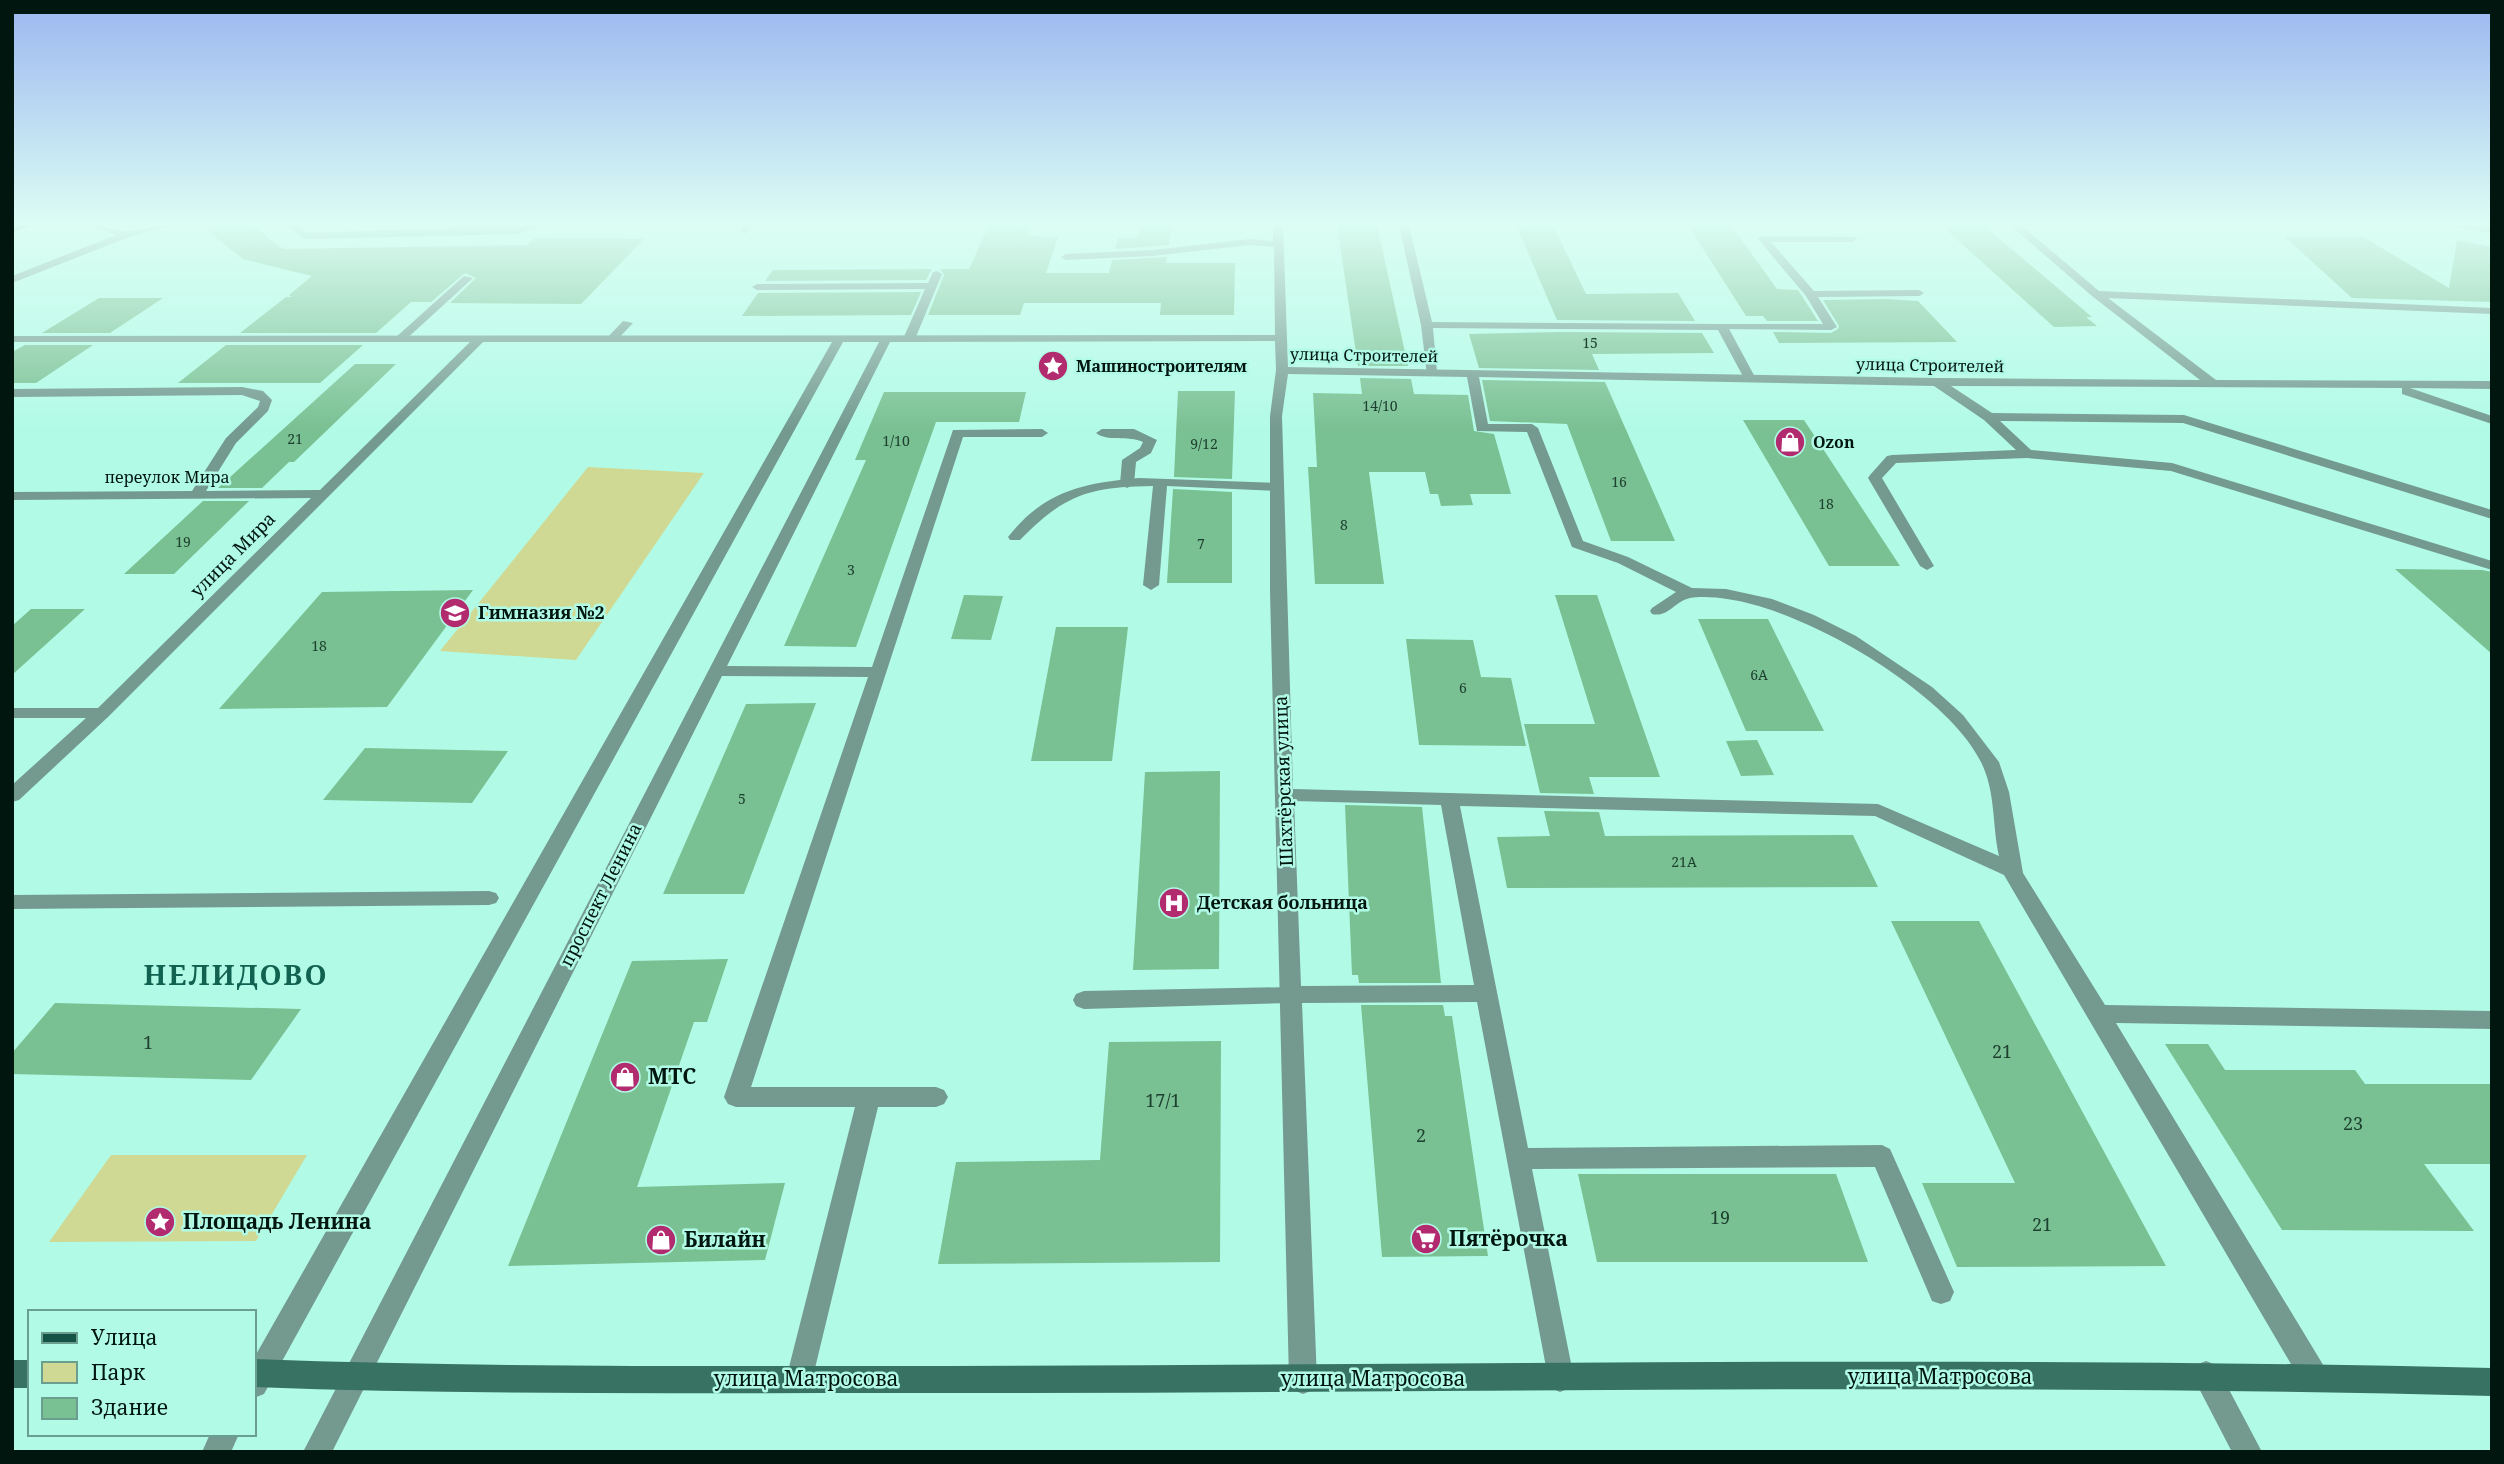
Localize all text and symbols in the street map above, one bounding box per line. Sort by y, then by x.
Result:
house number: 15 [1582,333,1598,352]
street label: улица Строителей [1290,343,1439,367]
place icon: Машиностроителям [1036,349,1070,383]
street label: улица Строителей [1856,353,2005,377]
place label: Машиностроителям [1076,355,1247,377]
house number: 14/10 [1362,396,1398,415]
shop icon: Ozon [1773,425,1807,459]
house number: 21 [287,429,303,448]
house number: 1/10 [882,431,910,450]
place label: Ozon [1813,431,1855,453]
house number: 9/12 [1190,434,1218,453]
street label: переулок Мира [104,466,230,488]
house number: 16 [1611,472,1627,491]
house number: 18 [1818,494,1834,513]
street label: улица Мира [184,506,280,602]
house number: 8 [1340,515,1348,534]
house number: 19 [175,532,191,551]
house number: 7 [1197,534,1205,553]
house number: 3 [847,560,855,579]
school or university icon: Гимназия №2 [438,596,472,630]
place label: Гимназия №2 [478,600,605,624]
house number: 18 [311,636,327,655]
house number: 6А [1750,665,1768,684]
house number: 6 [1459,678,1467,697]
street label: Шахтёрская улица [1268,695,1298,867]
house number: 5 [738,789,746,808]
street label: проспект Ленина [553,819,647,971]
house number: 21А [1671,852,1697,871]
hospital icon: Детская больница [1157,886,1191,920]
place label: Детская больница [1197,890,1368,914]
district label: НЕЛИДОВО [144,955,328,993]
house number: 1 [143,1030,153,1054]
house number: 21 [1992,1039,2012,1063]
shop icon: МТС [608,1060,642,1094]
place label: МТС [648,1062,696,1090]
house number: 17/1 [1145,1088,1181,1112]
house number: 23 [2343,1111,2363,1135]
house number: 2 [1416,1123,1426,1147]
place icon: Площадь Ленина [143,1205,177,1239]
house number: 19 [1710,1205,1730,1229]
place label: Площадь Ленина [183,1207,371,1235]
house number: 21 [2032,1212,2052,1236]
supermarket icon: Пятёрочка [1409,1222,1443,1256]
shop icon: Билайн [644,1223,678,1257]
place label: Пятёрочка [1449,1224,1568,1252]
place label: Билайн [684,1225,766,1253]
legend [28,1310,256,1436]
text: Улица [91,1323,158,1351]
text: Парк [91,1358,146,1386]
street label: улица Матросова [1847,1362,2033,1390]
street label: улица Матросова [713,1364,899,1392]
street label: улица Матросова [1280,1364,1466,1392]
text: Здание [91,1393,168,1421]

